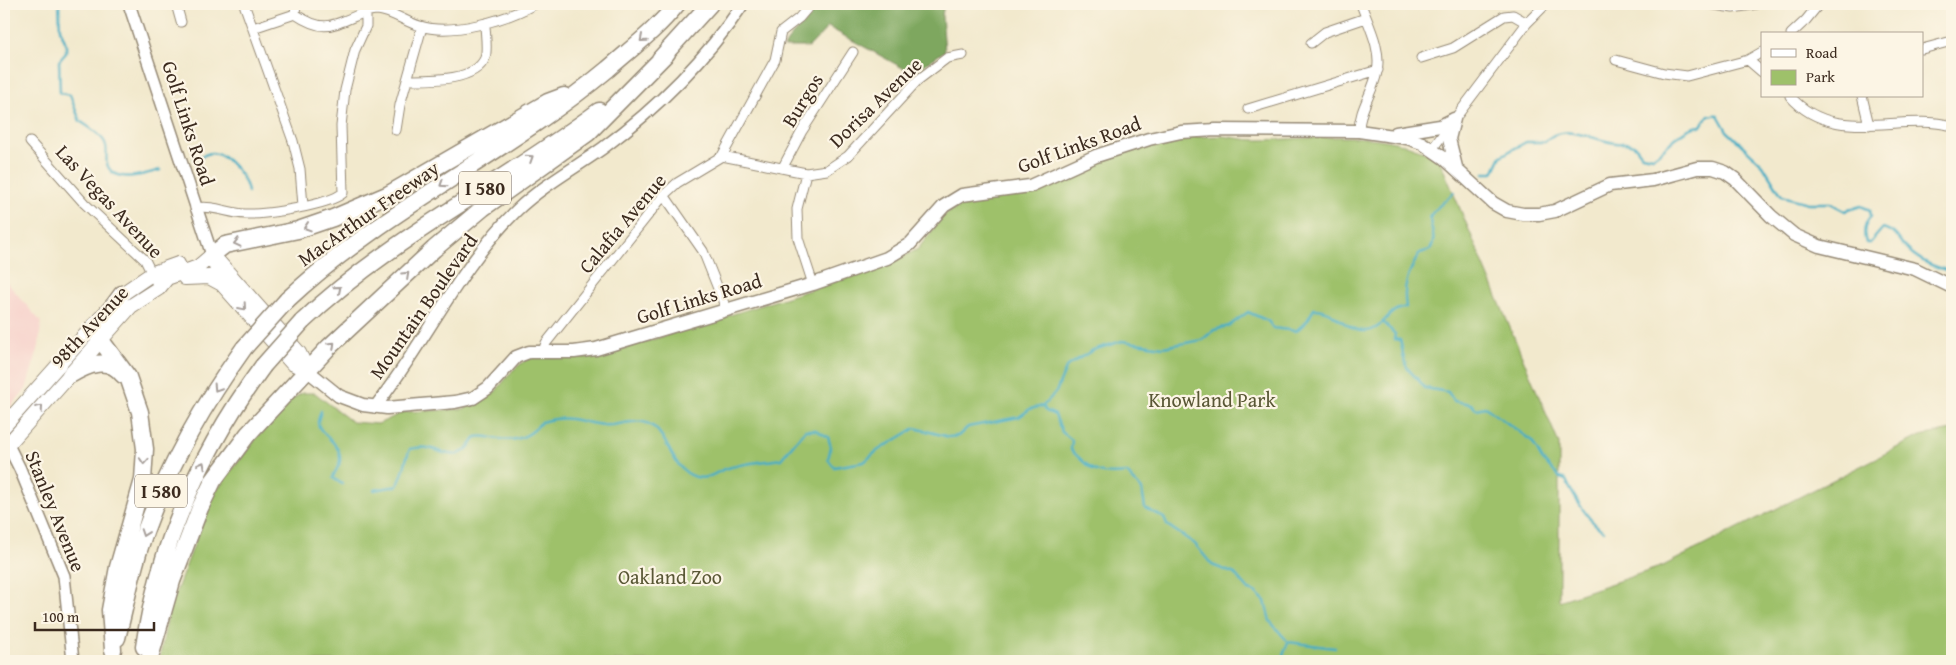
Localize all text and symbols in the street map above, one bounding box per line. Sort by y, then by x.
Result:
legend [1761,32,1924,98]
one-way arrow [640,33,649,42]
text: Road [1806,42,1837,63]
street label: Dorisa Avenue [822,50,928,154]
street label: Golf Links Road [155,57,223,189]
text: Park [1806,66,1835,87]
street label: Burgos [774,67,830,132]
street label: Golf Links Road [1013,108,1145,180]
street label: Las Vegas Avenue [50,138,170,264]
street label: MacArthur Freeway [291,153,445,273]
one-way arrow [524,155,534,164]
street label: Calafia Avenue [571,167,673,279]
road number: I 580 [459,172,511,204]
one-way arrow [439,178,448,188]
one-way arrow [303,221,311,231]
street label: Mountain Boulevard [362,227,484,385]
one-way arrow [233,237,242,247]
street label: Golf Links Road [633,265,765,331]
one-way arrow [400,272,409,281]
street label: 98th Avenue [43,278,135,374]
one-way arrow [332,286,341,294]
one-way arrow [237,302,246,311]
one-way arrow [326,342,335,351]
one-way arrow [213,382,223,391]
park label: Knowland Park [1148,385,1276,414]
one-way arrow [35,405,44,414]
street label: Stanley Avenue [19,446,93,576]
one-way arrow [139,457,150,465]
one-way arrow [196,462,206,471]
road number: I 580 [135,474,187,508]
one-way arrow [140,528,150,537]
park label: Oakland Zoo [618,562,722,591]
scale bar [35,600,154,632]
text: 100 m [42,606,80,627]

